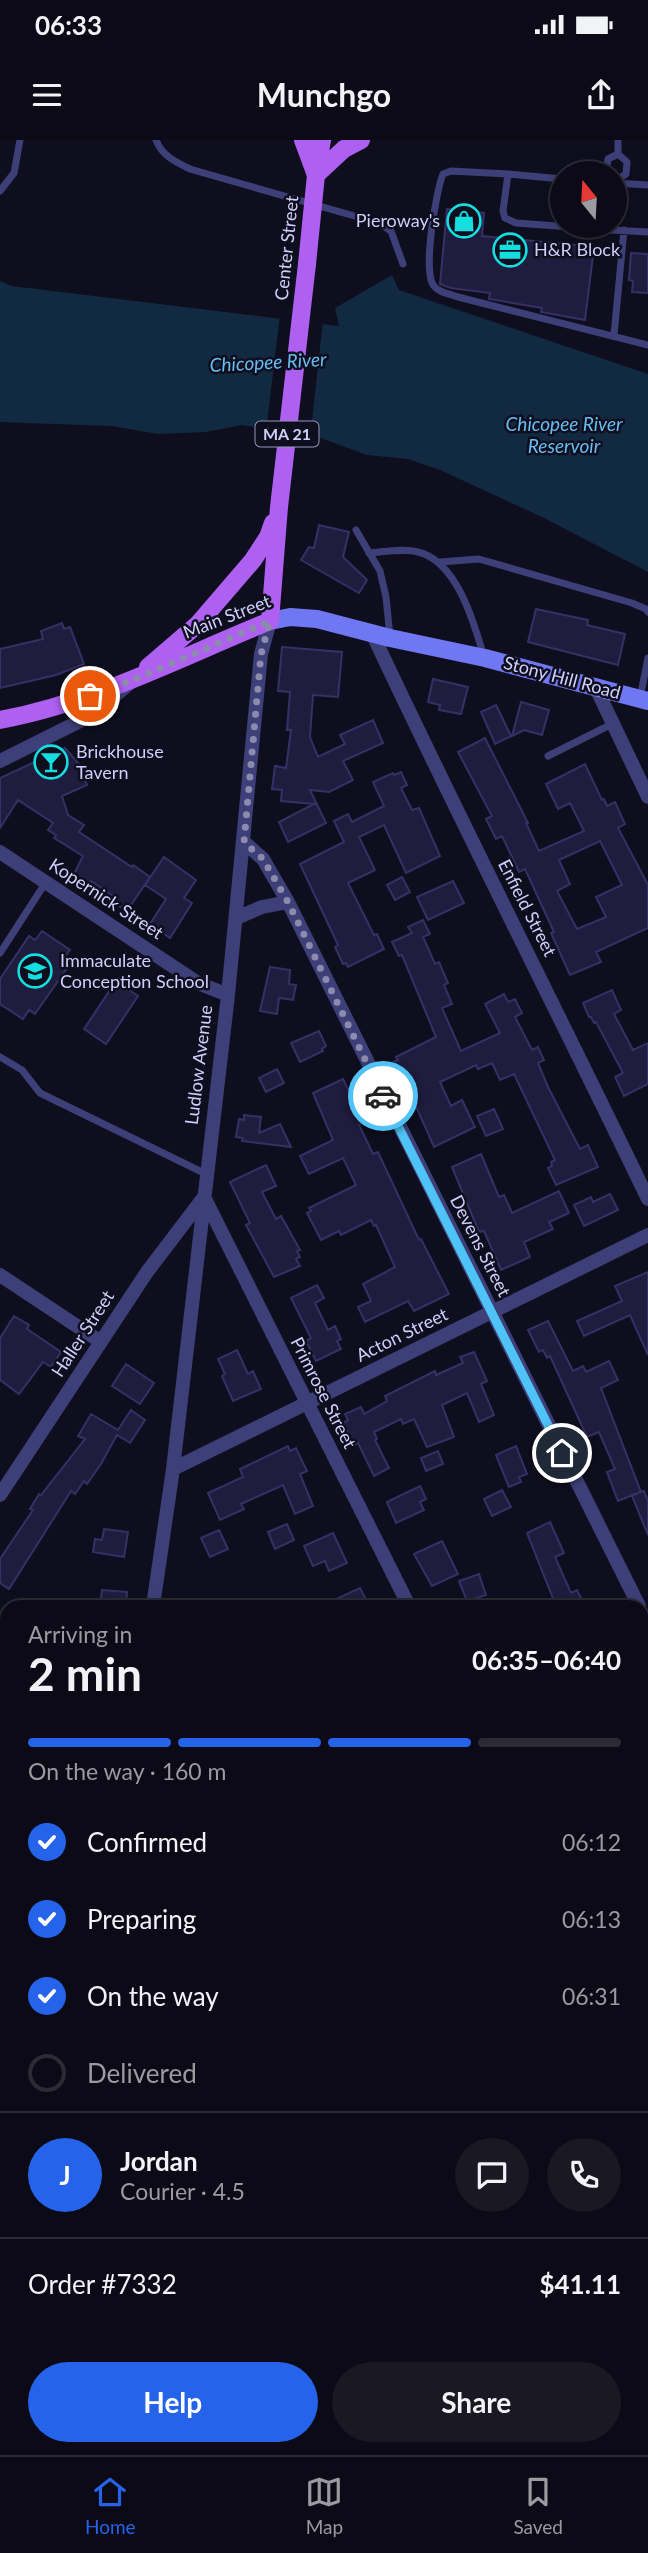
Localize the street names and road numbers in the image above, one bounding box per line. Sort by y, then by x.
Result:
street label: Center Street [270,194,303,301]
road number: MA 21 [256,422,318,446]
street label: Main Street [180,589,274,643]
street label: Stony Hill Road [501,651,623,703]
street label: Kopernick Street [45,853,168,944]
street label: Enfield Street [494,855,562,960]
street label: Ludlow Avenue [180,1004,216,1126]
street label: Devens Street [446,1191,516,1301]
street label: Haller Street [46,1286,119,1381]
street label: Acton Street [352,1302,451,1366]
street label: Primrose Street [286,1333,362,1452]

